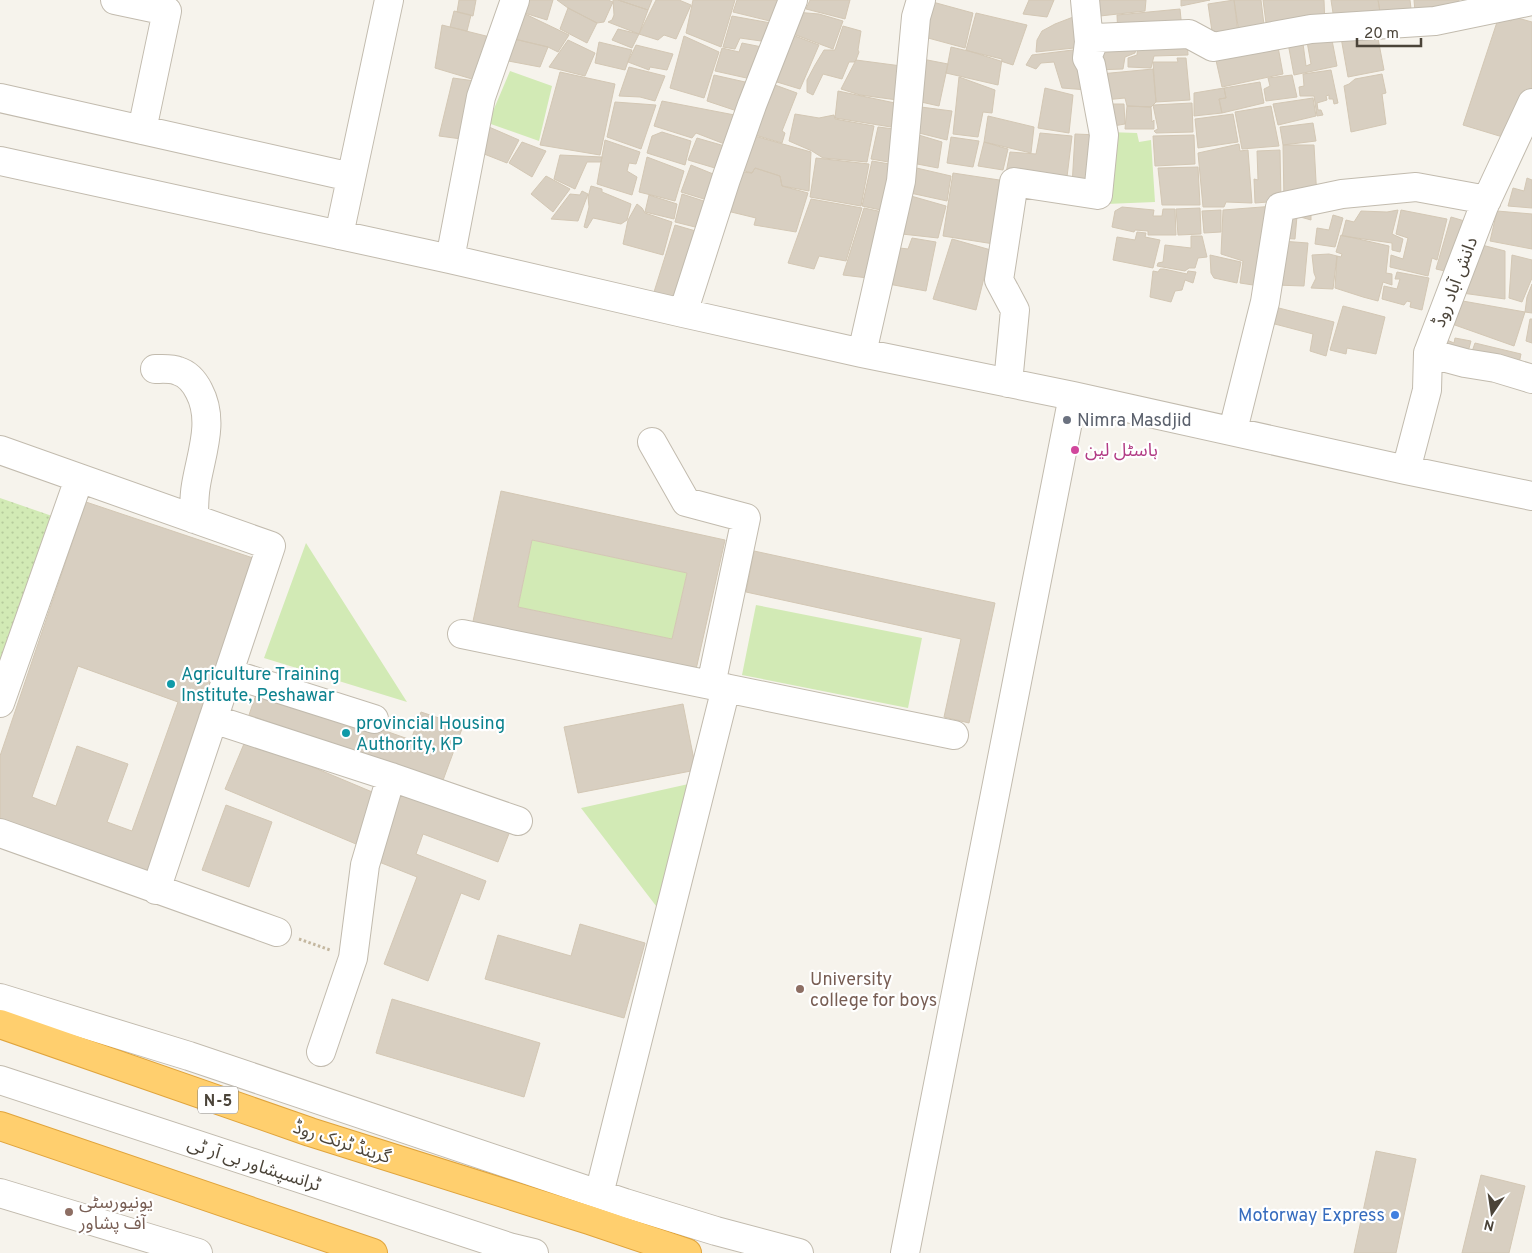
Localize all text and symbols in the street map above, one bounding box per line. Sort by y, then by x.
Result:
scale bar [1357,15,1421,47]
text: 20 m [1364,25,1399,44]
street label: دانش آباد روڈ [1429,234,1484,331]
place label: Nimra Masdjid [1077,410,1192,433]
marker: Nimra Masdjid [1061,414,1073,426]
place label: ہاسٹل لین [1085,440,1158,463]
marker: ہاسٹل لین [1069,444,1081,456]
place label: Agriculture Training Institute, Peshawar [181,664,340,708]
marker: Agriculture Training Institute, Peshawar [165,678,177,690]
place label: provincial Housing Authority, KP [356,713,505,757]
marker: provincial Housing Authority, KP [340,727,352,739]
place label: University college for boys [810,969,937,1013]
marker: University college for boys [794,983,806,995]
road number: N-5 [198,1086,238,1114]
street label: گرینڈ ٹرنک روڈ [290,1117,394,1170]
street label: ٹرانسپشاور بی آر ٹی [184,1133,324,1198]
north arrow [1467,1188,1517,1238]
place label: یونیورسٹی آف پشاور [78,1192,153,1236]
place label: Motorway Express [1238,1205,1385,1228]
marker: یونیورسٹی آف پشاور [63,1206,75,1218]
marker: Motorway Express [1389,1209,1401,1221]
text: N [1483,1215,1496,1234]

